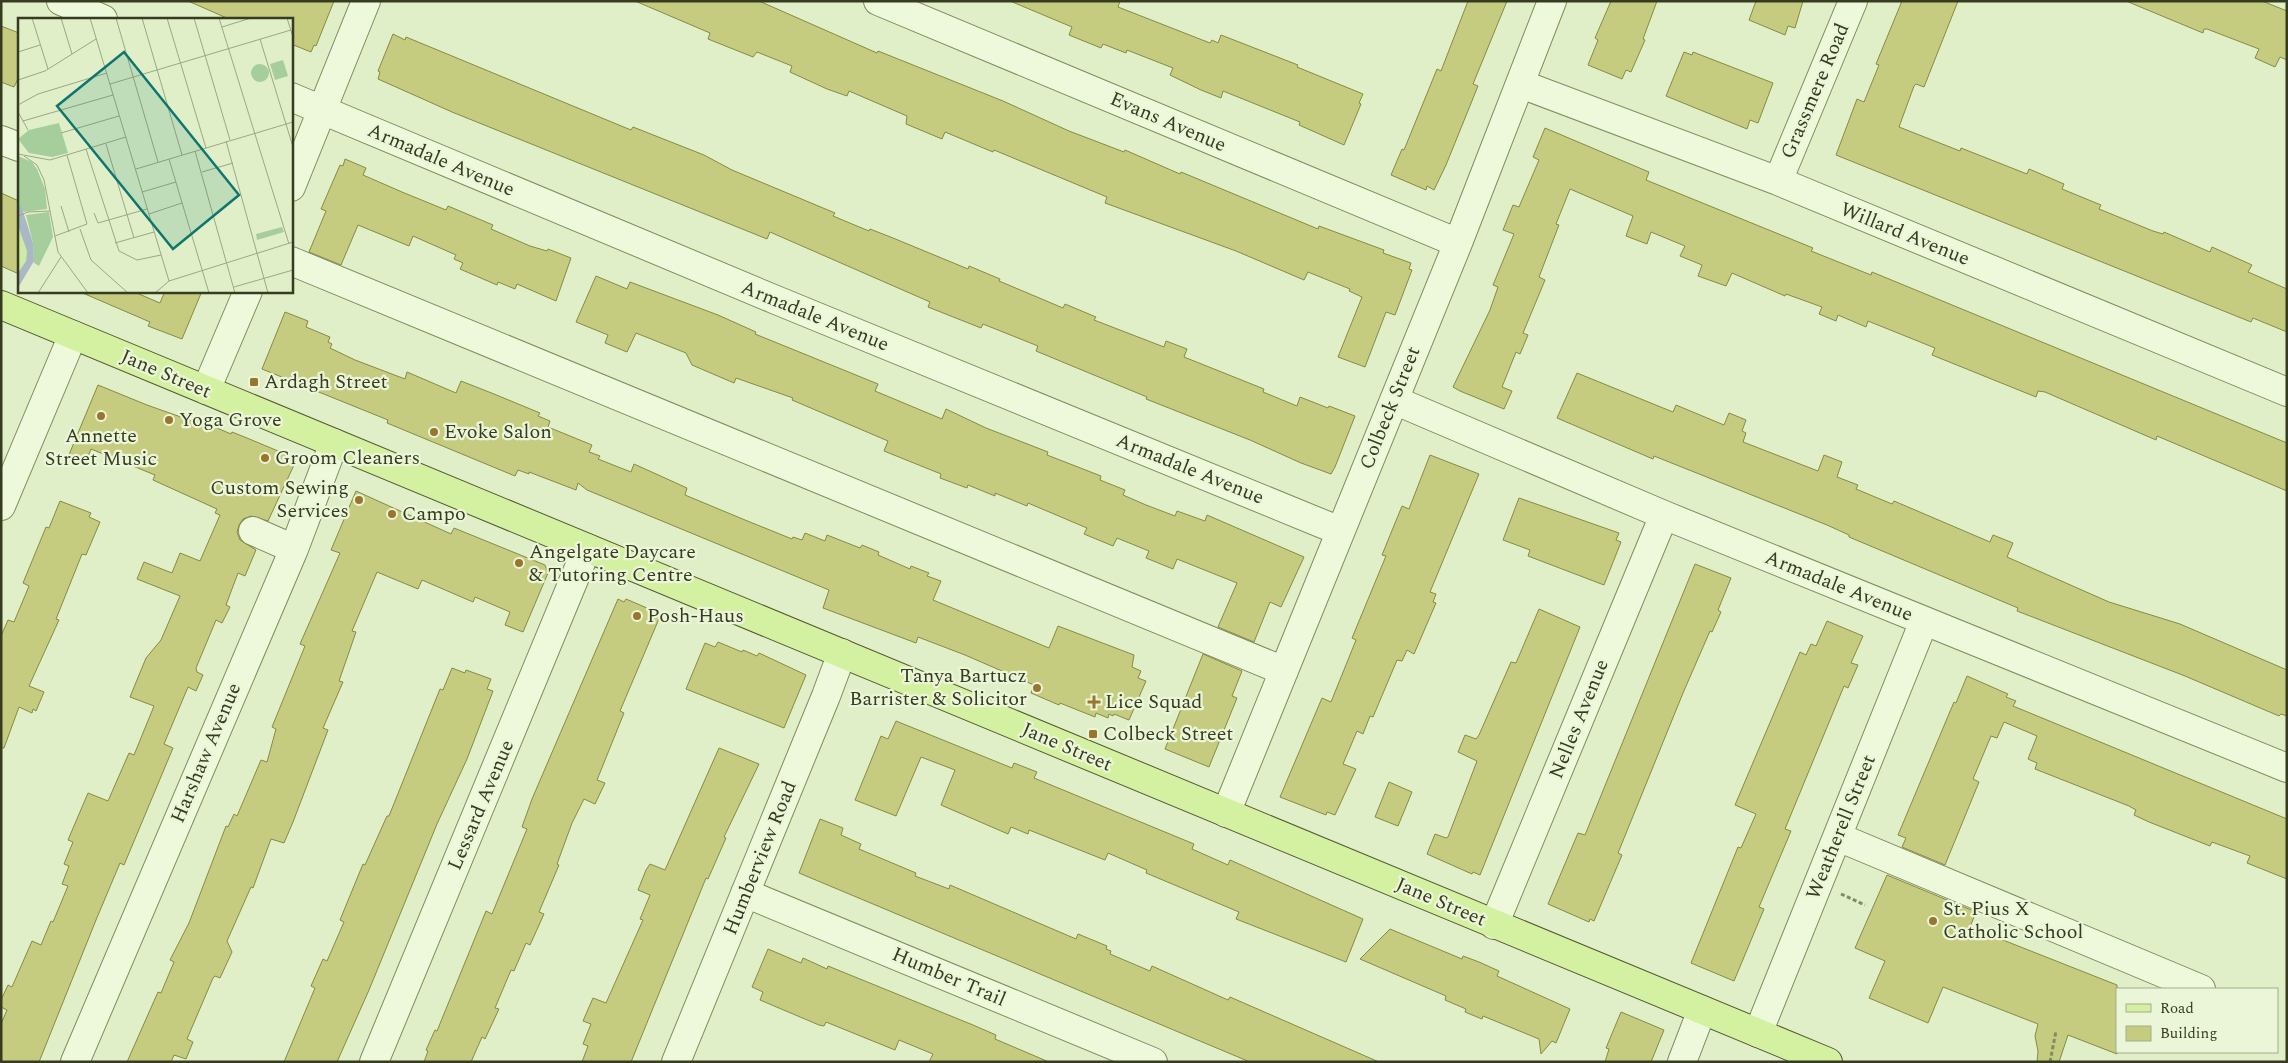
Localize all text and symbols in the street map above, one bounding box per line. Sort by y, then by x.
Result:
inset map [18,18,292,292]
street label: Grassmere Road [1773,18,1857,164]
street label: Evans Avenue [1105,84,1231,160]
street label: Armadale Avenue [363,115,519,205]
street label: Willard Avenue [1836,194,1974,274]
street label: Armadale Avenue [736,273,894,359]
street label: Jane Street [116,341,216,407]
street label: Colbeck Street [1352,342,1428,474]
place label: Ardagh Street [264,367,388,397]
marker: Ardagh Street [248,376,260,388]
place label: Yoga Grove [179,405,282,435]
marker: Annette Street Music [95,410,107,422]
marker: Yoga Grove [163,414,175,426]
place label: Evoke Salon [444,417,552,447]
place label: Annette Street Music [45,421,157,474]
marker: Evoke Salon [428,426,440,438]
street label: Armadale Avenue [1111,426,1269,512]
place label: Groom Cleaners [275,443,420,473]
marker: Groom Cleaners [259,452,271,464]
place label: Custom Sewing Services [210,473,349,526]
marker: Custom Sewing Services [353,494,365,506]
place label: Campo [402,499,466,529]
marker: Campo [386,508,398,520]
place label: Angelgate Daycare & Tutoring Centre [529,537,696,590]
street label: Armadale Avenue [1760,543,1918,629]
marker: Angelgate Daycare & Tutoring Centre [513,557,525,569]
place label: Posh-Haus [647,601,744,631]
marker: Posh-Haus [631,610,643,622]
street label: Nelles Avenue [1541,655,1617,783]
place label: Tanya Bartucz Barrister & Solicitor [849,661,1027,714]
street label: Harshaw Avenue [163,678,249,828]
marker: Tanya Bartucz Barrister & Solicitor [1031,682,1043,694]
place label: Lice Squad [1105,687,1203,717]
marker: Lice Squad [1087,695,1101,709]
street label: Jane Street [1017,714,1117,780]
place label: Colbeck Street [1103,719,1233,749]
marker: Colbeck Street [1087,728,1099,740]
street label: Lessard Avenue [440,735,522,875]
street label: Weatherell Street [1798,750,1884,904]
street label: Humberview Road [715,776,805,940]
street label: Jane Street [1391,869,1491,935]
place label: St. Pius X Catholic School [1943,894,2083,947]
marker: St. Pius X Catholic School [1927,915,1939,927]
street label: Humber Trail [887,939,1011,1015]
legend [2116,988,2278,1053]
text: Road [2160,997,2194,1020]
text: Building [2160,1022,2217,1045]

